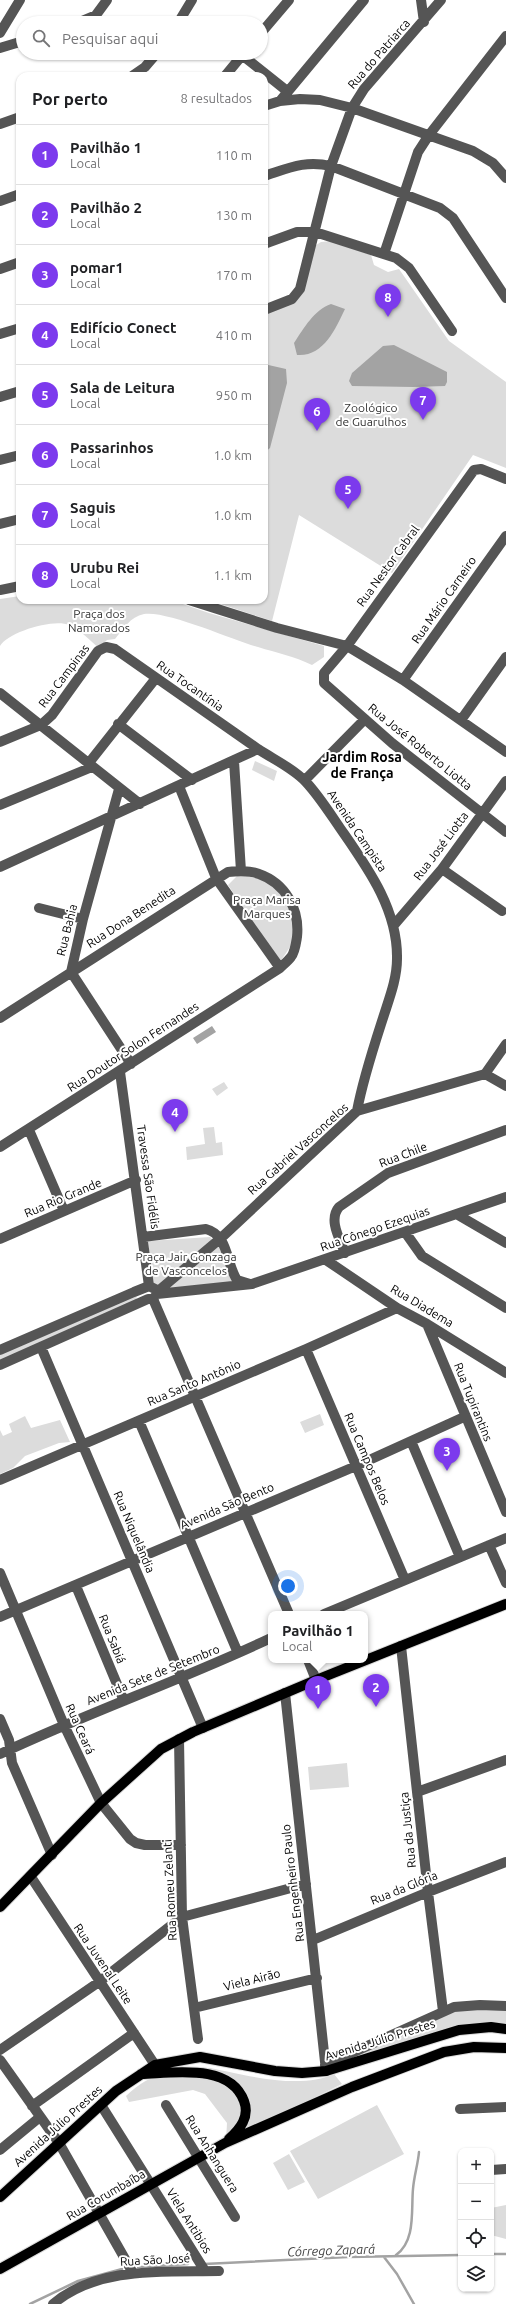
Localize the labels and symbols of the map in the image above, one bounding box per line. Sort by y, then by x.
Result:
street label: Rua do Patriarca [345,16,412,91]
pin: 8 [375,284,401,317]
pin: 7 [410,387,436,420]
pin: 6 [304,398,330,431]
park label: Zoológico de Guarulhos [336,401,407,428]
pin: 5 [335,476,361,509]
street label: Rua Nestor Cabral [354,523,421,609]
street label: Rua Mário Carneiro [409,554,478,646]
park label: Praça dos Namorados [68,607,130,634]
street label: Rua Campinas [36,642,91,710]
street label: Rua Tocantínia [154,658,226,713]
street label: Rua José Roberto Liotta [366,701,475,792]
district label: Jardim Rosa de França [322,749,402,782]
street label: Avenida Campista [325,787,390,874]
street label: Rua José Liotta [411,809,471,883]
street label: Rua Dona Benedita [84,883,177,950]
park label: Praça Marisa Marques [233,893,301,920]
street label: Rua Bahia [54,903,79,957]
street label: Rua Doutor Solon Fernandes [65,999,201,1094]
pin: 4 [162,1099,188,1132]
street label: Rua Gabriel Vasconcelos [245,1100,350,1197]
street label: Travessa São Fidélis [135,1124,162,1230]
street label: Rua Chile [377,1139,429,1170]
street label: Rua Rio Grande [22,1175,103,1220]
street label: Rua Cônego Ezequias [319,1204,431,1253]
park label: Praça Jair Gonzaga de Vasconcelos [135,1250,237,1277]
street label: Rua Diadema [388,1282,456,1329]
street label: Rua Santo Antônio [145,1357,242,1408]
street label: Rua Tupirantins [452,1361,495,1443]
street label: Rua Campos Belos [342,1411,393,1507]
pin: 3 [434,1438,460,1471]
street label: Avenida São Bento [178,1480,276,1531]
street label: Rua Niquelândia [111,1489,158,1575]
your location [278,1576,298,1596]
street label: Rua Sabiá [97,1612,128,1665]
street label: Avenida Sete de Setembro [84,1642,221,1707]
pin: 2 [363,1674,389,1707]
pin: 1 [305,1676,331,1709]
street label: Rua Ceará [64,1701,97,1756]
street label: Rua da Justiça [397,1791,418,1869]
street label: Rua Engenheiro Paulo [279,1824,306,1942]
street label: Rua Romeu Zelanti [160,1839,179,1941]
street label: Rua da Glória [368,1868,439,1907]
street label: Rua Juvenal Leite [72,1921,135,2006]
street label: Viela Airão [222,1966,282,1993]
street label: Avenida Júlio Prestes [323,2017,436,2062]
street label: Avenida Júlio Prestes [11,2083,105,2169]
street label: Rua Anhanguera [183,2113,241,2195]
street label: Rua Corumbaíba [64,2167,147,2222]
street label: Viela Antibios [164,2186,215,2256]
water label: Córrego Zapará [287,2241,375,2259]
street label: Rua São José [120,2251,190,2268]

